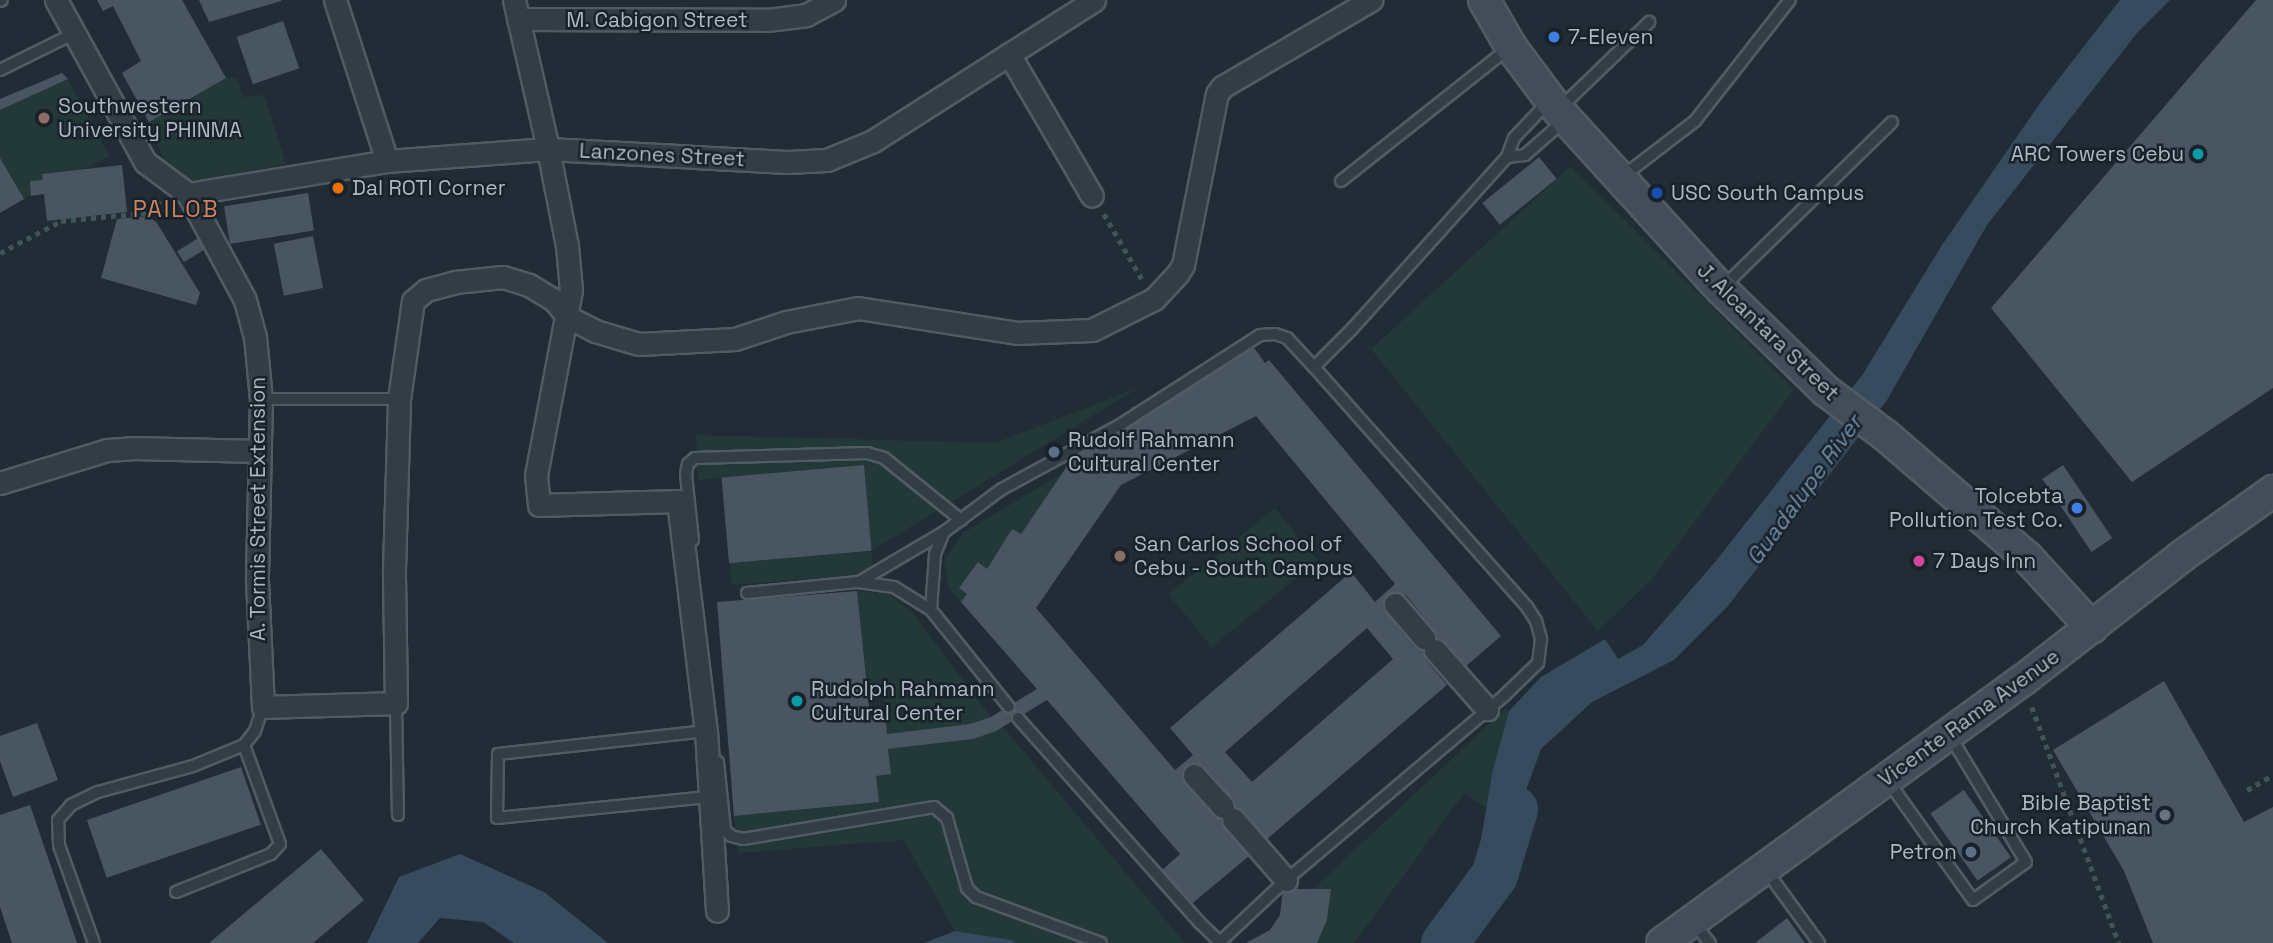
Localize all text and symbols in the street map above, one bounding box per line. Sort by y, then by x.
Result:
street label: M. Cabigon Street [566,7,748,33]
place label: 7-Eleven [1568,24,1653,50]
marker: 7-Eleven [1546,29,1562,45]
place label: Southwestern University PHINMA [58,93,242,143]
marker: Southwestern University PHINMA [36,110,52,126]
street label: Lanzones Street [579,138,745,172]
place label: ARC Towers Cebu [2010,141,2184,167]
marker: ARC Towers Cebu [2190,146,2206,162]
place label: Dal ROTI Corner [352,175,506,201]
marker: Dal ROTI Corner [330,180,346,196]
place label: USC South Campus [1671,180,1864,206]
marker: USC South Campus [1649,185,1665,201]
district label: PAILOB [133,195,219,223]
street label: J. Alcantara Street [1691,257,1845,407]
street label: A. Tormis Street Extension [245,376,271,642]
water label: Guadalupe River [1740,410,1868,570]
place label: Rudolf Rahmann Cultural Center [1068,427,1235,477]
marker: Rudolf Rahmann Cultural Center [1046,444,1062,460]
place label: Tolcebta Pollution Test Co. [1888,483,2063,533]
marker: Tolcebta Pollution Test Co. [2069,500,2085,516]
place label: San Carlos School of Cebu - South Campus [1134,531,1354,581]
marker: San Carlos School of Cebu - South Campus [1112,548,1128,564]
place label: 7 Days Inn [1933,548,2036,574]
marker: 7 Days Inn [1911,553,1927,569]
street label: Vicente Rama Avenue [1873,644,2065,792]
place label: Rudolph Rahmann Cultural Center [811,676,995,726]
marker: Rudolph Rahmann Cultural Center [789,693,805,709]
place label: Bible Baptist Church Katipunan [1970,790,2151,840]
marker: Bible Baptist Church Katipunan [2157,807,2173,823]
place label: Petron [1890,839,1957,865]
marker: Petron [1963,844,1979,860]

